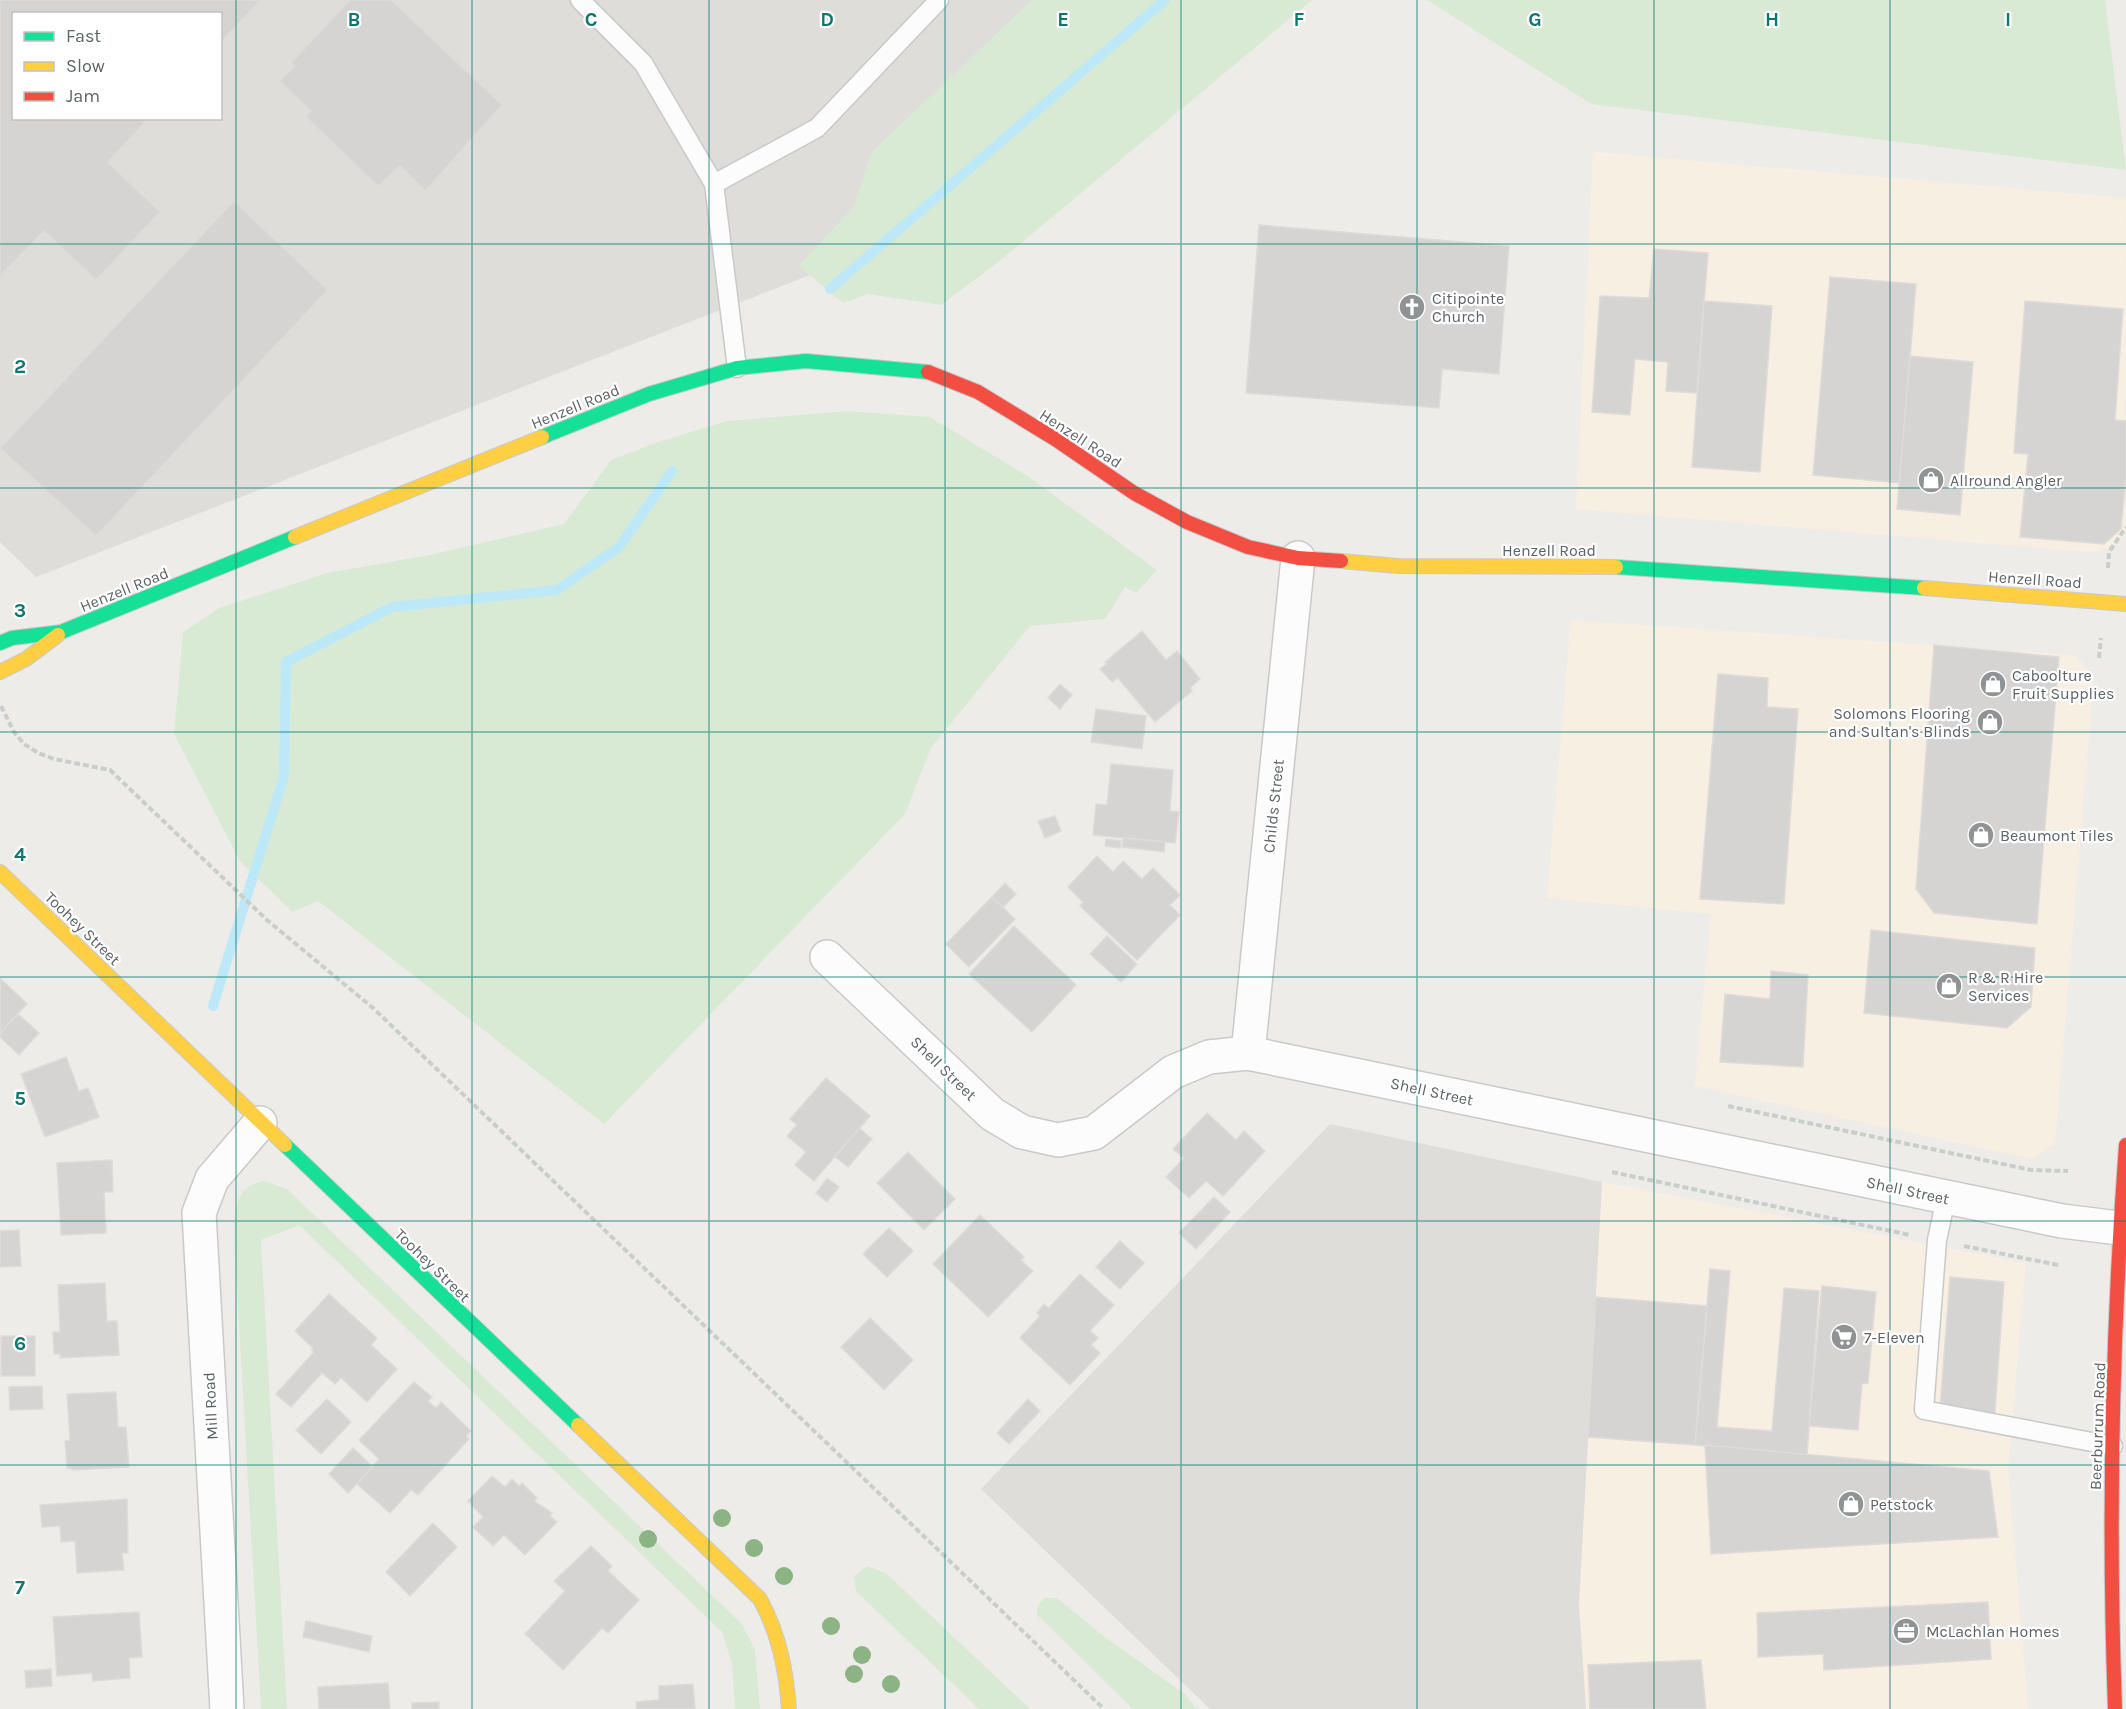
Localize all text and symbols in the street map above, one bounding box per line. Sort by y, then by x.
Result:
text: B [348,8,360,31]
text: C [585,8,597,31]
text: D [820,8,834,31]
text: E [1057,8,1069,31]
text: F [1294,8,1305,31]
text: G [1528,8,1542,31]
text: H [1765,8,1779,31]
text: I [2005,8,2011,31]
legend [12,12,222,120]
text: Fast [66,25,101,47]
text: Slow [66,55,105,77]
text: Jam [66,85,100,107]
place label: Citipointe Church [1432,289,1504,326]
church icon: Citipointe Church [1397,292,1427,322]
text: 2 [14,355,26,378]
street label: Henzell Road [528,380,622,433]
street label: Henzell Road [1036,405,1125,472]
shop icon: Allround Angler [1916,465,1946,495]
place label: Allround Angler [1950,471,2062,490]
street label: Henzell Road [1502,541,1596,560]
street label: Henzell Road [77,563,171,616]
street label: Henzell Road [1987,567,2082,592]
text: 3 [14,599,26,622]
place label: Caboolture Fruit Supplies [2012,666,2114,703]
shop icon: Caboolture Fruit Supplies [1978,669,2008,699]
place label: Solomons Flooring and Sultan's Blinds [1829,704,1970,741]
shop icon: Solomons Flooring and Sultan's Blinds [1975,707,2005,737]
street label: Childs Street [1259,758,1288,854]
shop icon: Beaumont Tiles [1966,820,1996,850]
place label: Beaumont Tiles [2000,826,2114,845]
text: 4 [14,843,26,866]
street label: Toohey Street [41,888,124,969]
place label: R & R Hire Services [1968,968,2043,1005]
shop icon: R & R Hire Services [1934,971,1964,1001]
street label: Shell Street [907,1032,981,1104]
street label: Shell Street [1389,1073,1475,1110]
text: 5 [14,1087,26,1110]
street label: Shell Street [1865,1172,1951,1209]
street label: Toohey Street [391,1225,474,1306]
supermarket icon: 7-Eleven [1829,1322,1859,1352]
place label: 7-Eleven [1864,1328,1925,1347]
text: 6 [14,1332,26,1355]
street label: Beerburrum Road [2086,1362,2109,1490]
street label: Mill Road [199,1372,222,1440]
shop icon: Petstock [1836,1489,1866,1519]
place label: Petstock [1870,1495,1934,1514]
text: 7 [15,1576,25,1599]
office icon: McLachlan Homes [1891,1616,1921,1646]
place label: McLachlan Homes [1926,1622,2060,1641]

